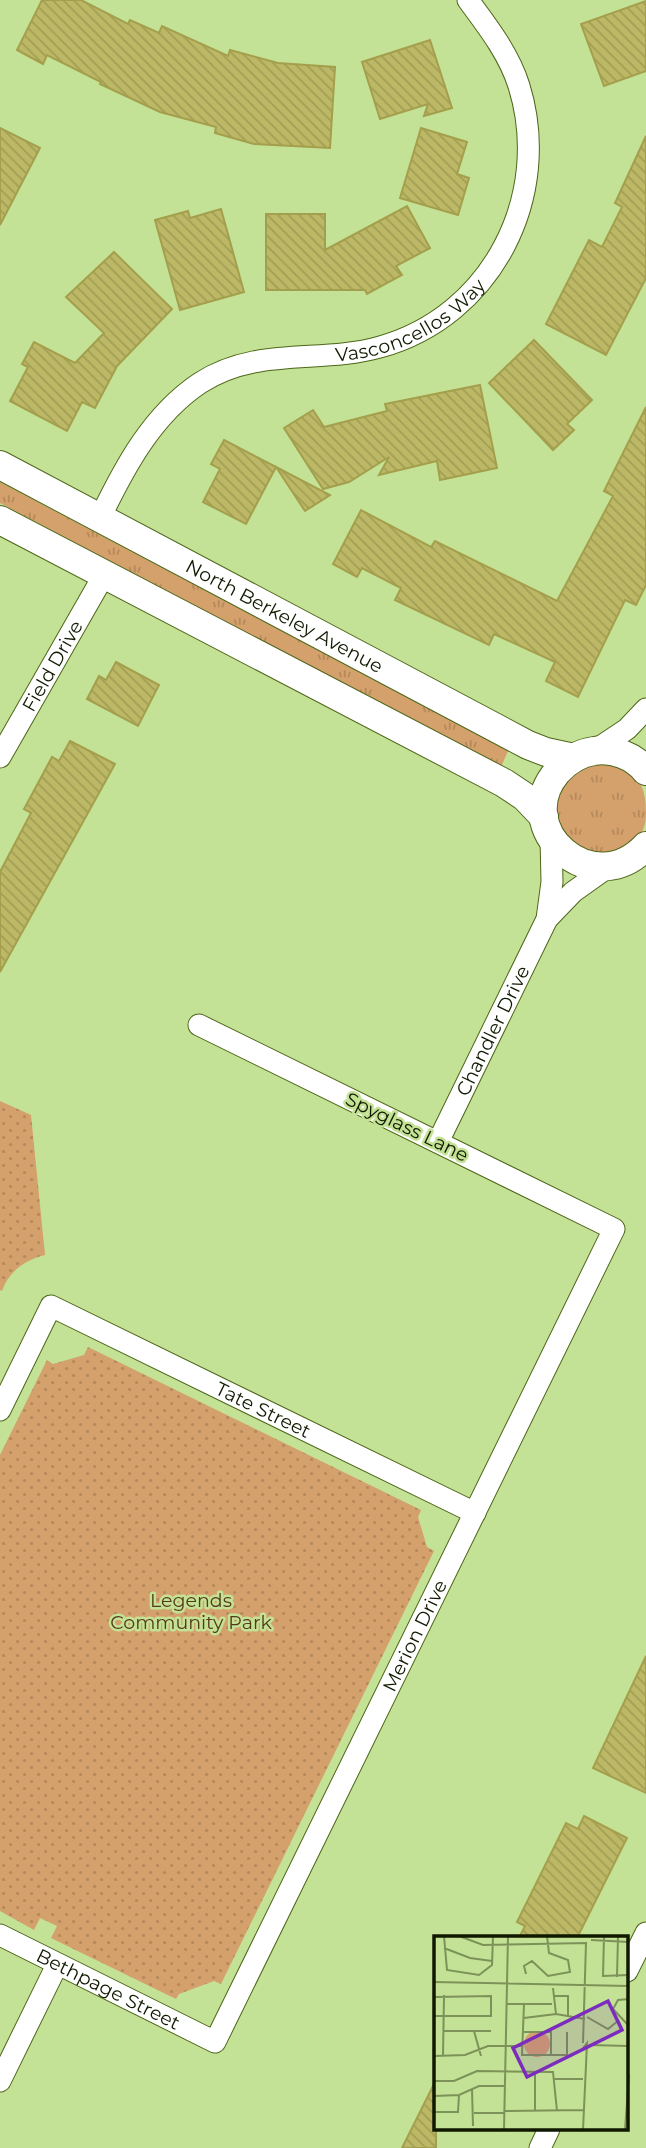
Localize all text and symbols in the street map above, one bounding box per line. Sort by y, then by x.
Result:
street label: Vasconcellos Way [334,273,490,366]
street label: North Berkeley Avenue [182,554,387,678]
street label: Field Drive [17,616,87,716]
street label: Chandler Drive [451,962,534,1100]
street label: Spyglass Lane [342,1087,472,1167]
street label: Tate Street [212,1377,315,1443]
street label: Merion Drive [377,1576,452,1695]
park label: Legends Community Park [110,1589,272,1634]
inset map [434,1936,628,2130]
street label: Bethpage Street [33,1944,184,2034]

